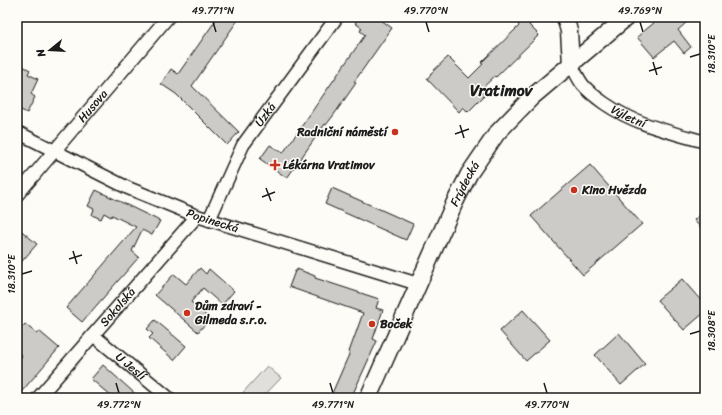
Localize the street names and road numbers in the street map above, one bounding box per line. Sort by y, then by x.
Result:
street label: Husova [72,84,113,127]
street label: Úzká [249,98,282,132]
street label: Výletní [606,99,651,135]
street label: Frýdecká [443,157,486,210]
street label: Popinecká [183,202,241,239]
street label: Sokolská [94,282,141,332]
street label: U Jeslí [110,347,153,387]

